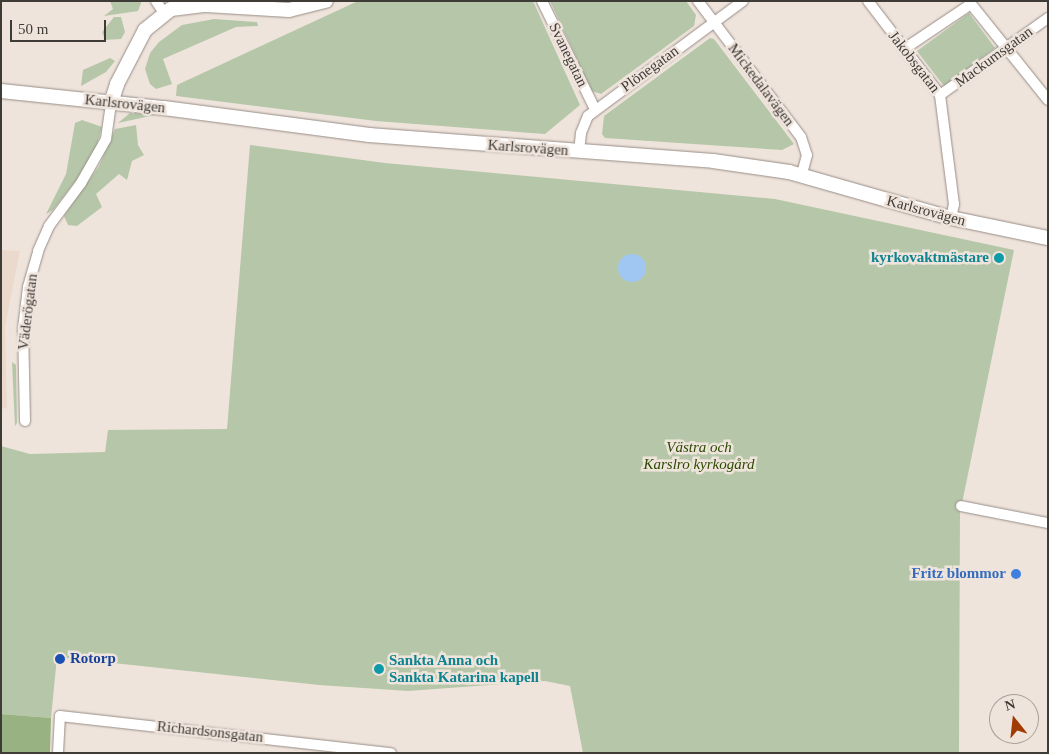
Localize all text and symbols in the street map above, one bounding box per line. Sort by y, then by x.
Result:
scale bar [12,10,109,42]
street label: Svanegatan [545,20,591,90]
text: 50 m [18,21,48,37]
street label: Mackumsgatan [952,23,1036,91]
street label: Jakobsgatan [884,28,944,96]
street label: Mickedalavägen [724,40,798,130]
street label: Plönegatan [618,42,682,96]
street label: Karlsrovägen [84,91,166,117]
street label: Karlsrovägen [487,136,569,160]
street label: Karlsrovägen [885,192,967,230]
place label: kyrkovaktmästare [871,249,989,267]
marker: kyrkovaktmästare [993,252,1005,264]
street label: Väderögatan [14,273,42,351]
park label: Västra och Karslro kyrkogård [644,438,754,473]
place label: Fritz blommor [911,565,1006,583]
marker: Fritz blommor [1010,568,1022,580]
place label: Rotorp [70,650,116,668]
place label: Sankta Anna och Sankta Katarina kapell [389,651,539,686]
marker: Rotorp [54,653,66,665]
marker: Sankta Anna och Sankta Katarina kapell [373,663,385,675]
north arrow [989,694,1039,744]
text: N [1003,696,1017,714]
street label: Richardsonsgatan [156,717,264,747]

